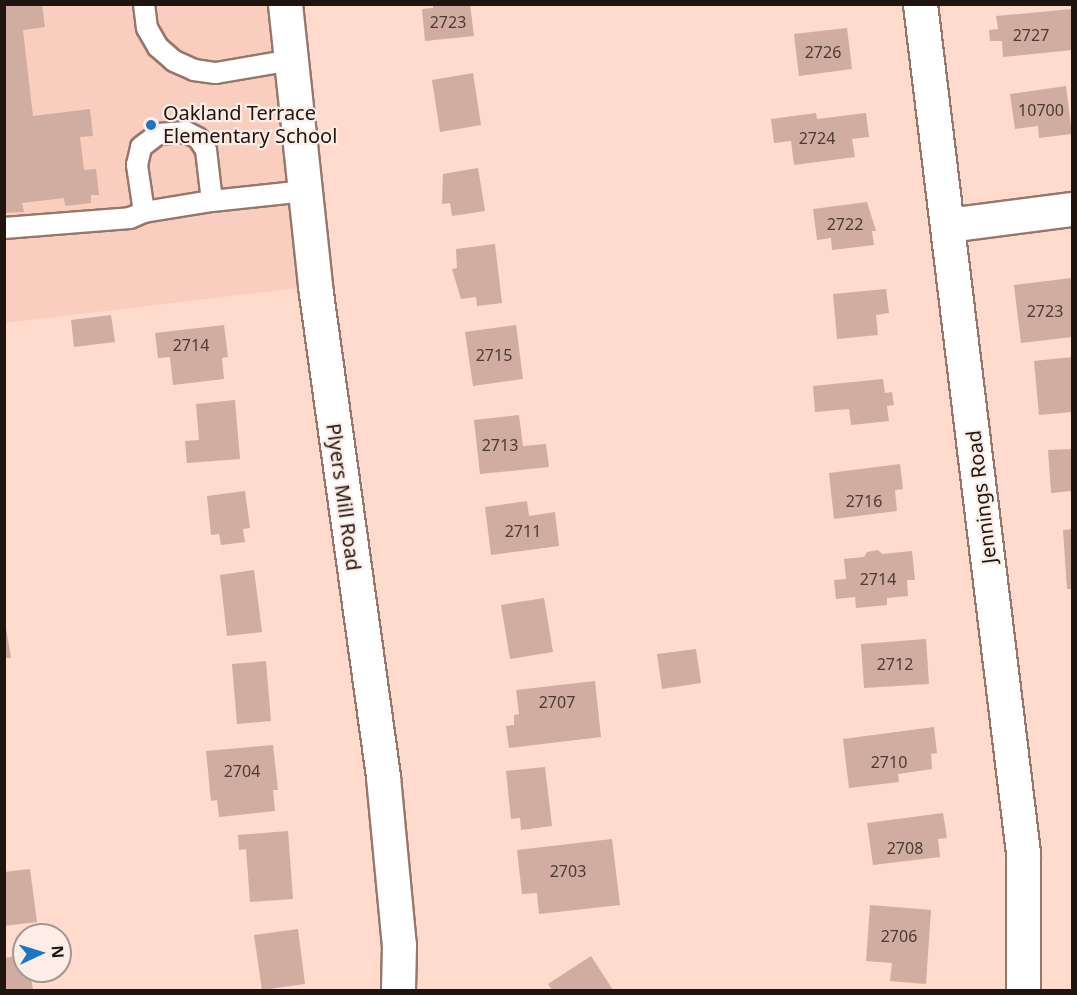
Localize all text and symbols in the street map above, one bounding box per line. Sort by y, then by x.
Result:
house number: 2723 [430,12,466,32]
house number: 2727 [1013,25,1049,45]
house number: 2726 [805,42,841,62]
house number: 10700 [1018,100,1064,120]
place label: Oakland Terrace Elementary School [163,101,337,148]
marker: Oakland Terrace Elementary School [144,118,158,132]
house number: 2724 [799,128,835,148]
house number: 2722 [827,214,863,234]
house number: 2723 [1027,301,1063,321]
house number: 2714 [173,335,209,355]
house number: 2715 [476,345,512,365]
street label: Plyers Mill Road [322,422,366,572]
street label: Jennings Road [961,429,1001,565]
house number: 2713 [482,435,518,455]
house number: 2716 [846,491,882,511]
house number: 2711 [505,521,541,541]
house number: 2714 [860,569,896,589]
house number: 2712 [877,654,913,674]
house number: 2707 [539,692,575,712]
house number: 2710 [871,752,907,772]
house number: 2704 [224,761,260,781]
house number: 2708 [887,838,923,858]
house number: 2703 [550,861,586,881]
north arrow [12,923,72,983]
house number: 2706 [881,926,917,946]
text: N [47,945,69,959]

